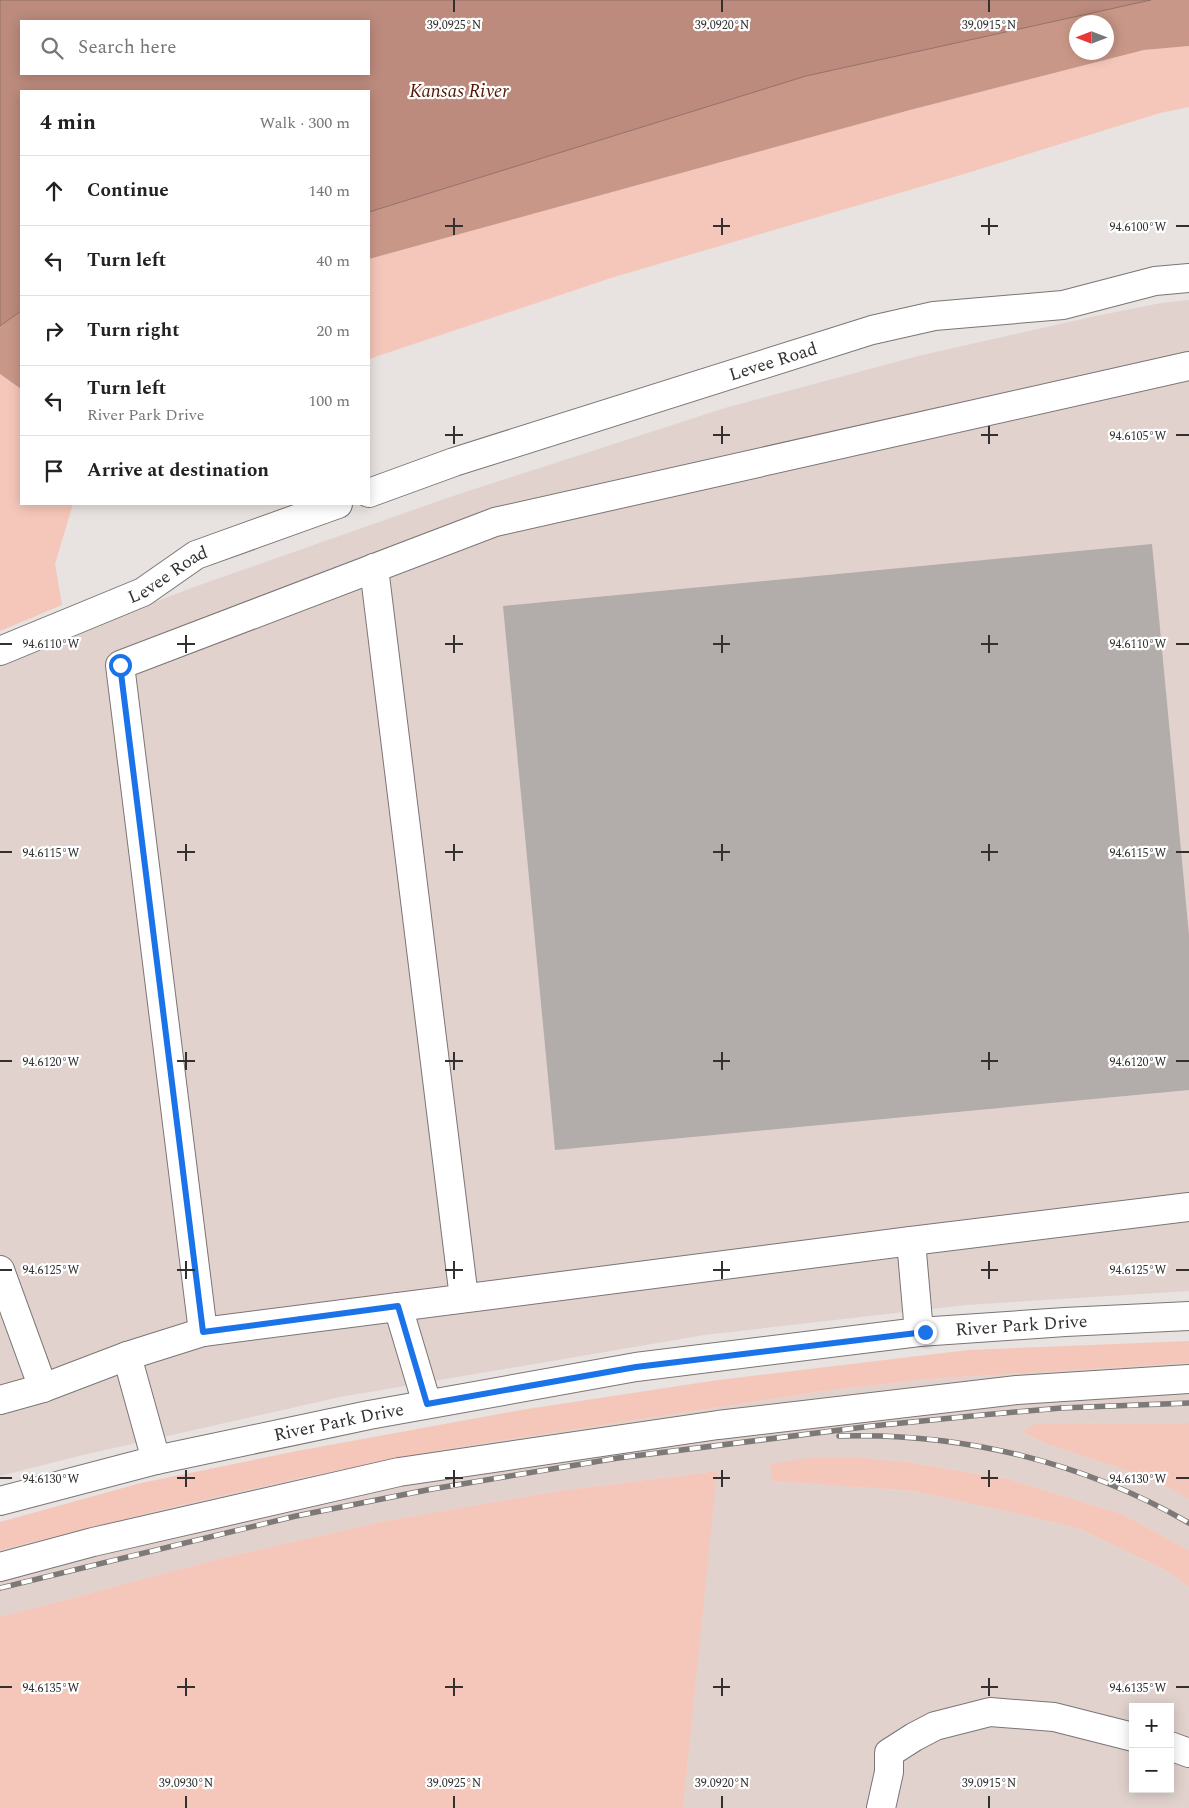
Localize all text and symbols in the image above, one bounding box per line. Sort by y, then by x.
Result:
north arrow [1069,15,1114,60]
text: 39.0925°N [427,16,481,35]
text: 39.0920°N [695,16,749,35]
text: 39.0915°N [962,16,1016,35]
search box [20,20,370,75]
text: Search here [78,33,177,62]
icon: search [38,34,66,62]
water label: Kansas River [409,77,509,106]
text: 4 min [40,107,96,139]
text: Walk · 300 m [259,111,350,135]
text: Continue [87,176,169,205]
icon: ahead [40,177,68,205]
text: 140 m [308,179,350,203]
text: 94.6100°W [1110,218,1167,237]
text: Turn left [87,246,166,275]
icon: left [40,247,68,275]
text: 40 m [316,249,350,273]
text: Turn right [87,316,180,345]
icon: right [40,317,68,345]
text: 20 m [316,319,350,343]
street label: Levee Road [726,335,821,388]
text: Turn left [87,374,166,403]
icon: left [40,387,68,415]
text: 100 m [308,389,350,413]
text: River Park Drive [87,403,205,427]
text: 94.6105°W [1110,427,1167,446]
text: Arrive at destination [87,456,269,485]
icon: arrive [40,457,68,485]
street label: Levee Road [124,539,211,611]
text: 94.6110°W [23,635,80,654]
text: 94.6110°W [1110,635,1167,654]
route start [109,654,132,677]
text: 94.6115°W [23,844,80,863]
text: 94.6115°W [1110,844,1167,863]
text: 94.6120°W [23,1053,80,1072]
text: 94.6120°W [1110,1053,1167,1072]
text: 94.6125°W [23,1261,80,1280]
text: 94.6125°W [1110,1261,1167,1280]
street label: River Park Drive [954,1308,1088,1343]
route end [914,1321,937,1344]
street label: River Park Drive [271,1396,406,1449]
text: 94.6130°W [23,1470,80,1489]
text: 94.6130°W [1110,1470,1167,1489]
text: 94.6135°W [23,1679,80,1698]
text: 94.6135°W [1110,1679,1167,1698]
map controls [1129,1703,1174,1793]
button: + [1129,1703,1174,1748]
button: − [1129,1748,1174,1793]
text: 39.0930°N [159,1774,213,1793]
text: 39.0925°N [427,1774,481,1793]
text: 39.0920°N [695,1774,749,1793]
text: 39.0915°N [962,1774,1016,1793]

